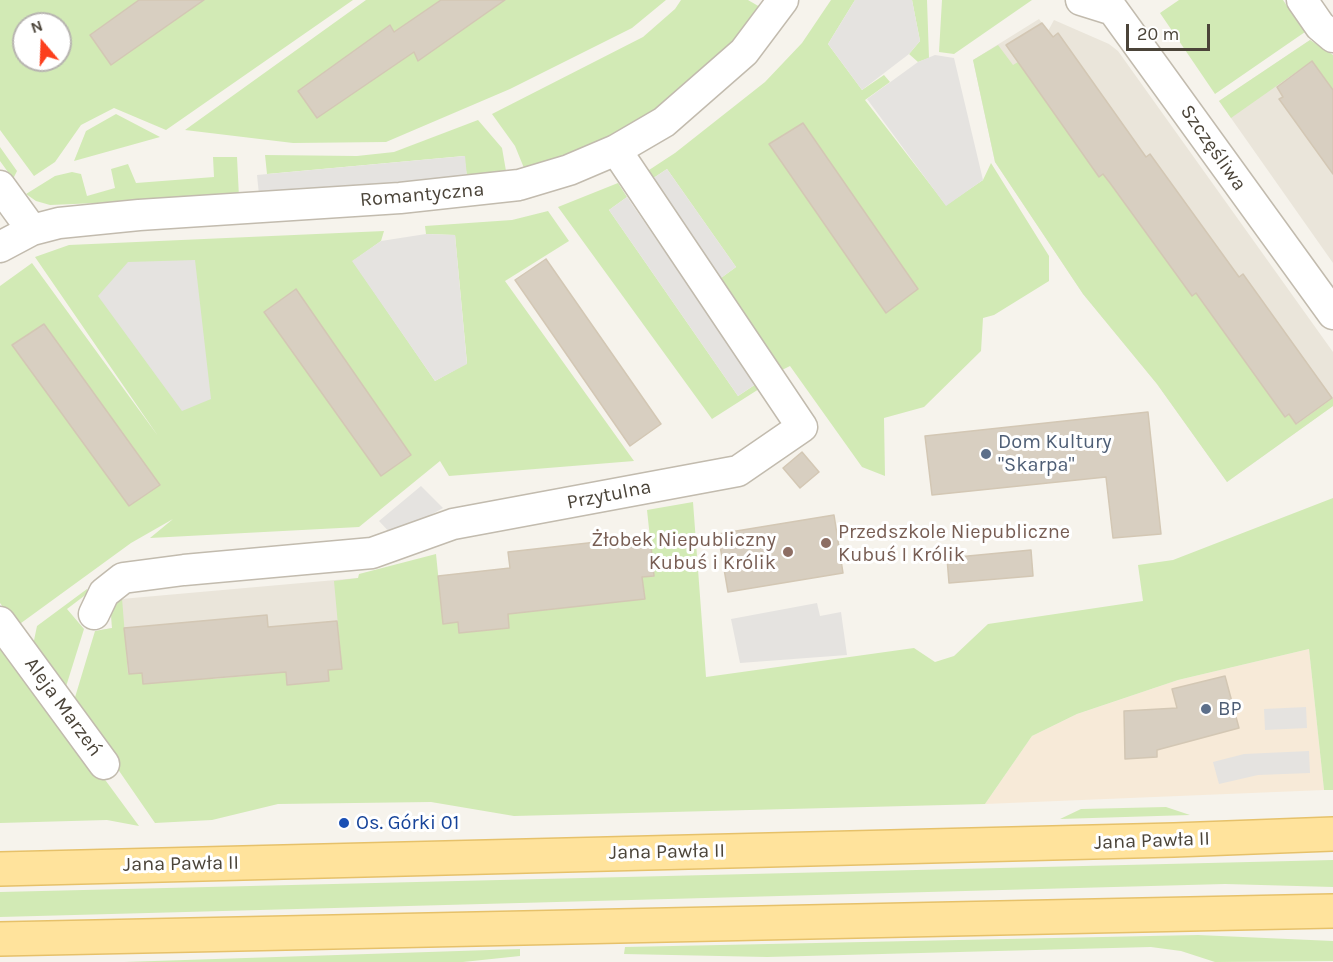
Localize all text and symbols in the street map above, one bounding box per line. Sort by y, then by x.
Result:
north arrow [12,12,72,72]
scale bar [1129,12,1213,50]
text: N [28,16,45,37]
text: 20 m [1137,23,1179,45]
street label: Szczęśliwa [1175,100,1251,196]
street label: Romantyczna [359,178,485,212]
place label: Dom Kultury "Skarpa" [998,430,1112,477]
marker: Dom Kultury "Skarpa" [979,447,993,461]
street label: Przytulna [565,475,653,515]
place label: Przedszkole Niepubliczne Kubuś I Królik [838,520,1070,567]
place label: Żłobek Niepubliczny Kubuś i Królik [591,528,776,575]
marker: Przedszkole Niepubliczne Kubuś I Królik [819,536,833,550]
marker: Żłobek Niepubliczny Kubuś i Królik [781,545,795,559]
street label: Aleja Marzeń [19,653,107,761]
place label: BP [1218,697,1241,721]
marker: BP [1199,702,1213,716]
place label: Os. Górki 01 [356,811,459,835]
marker: Os. Górki 01 [337,816,351,830]
street label: Jana Pawła II [1094,827,1210,855]
street label: Jana Pawła II [609,839,725,865]
street label: Jana Pawła II [123,851,239,877]

